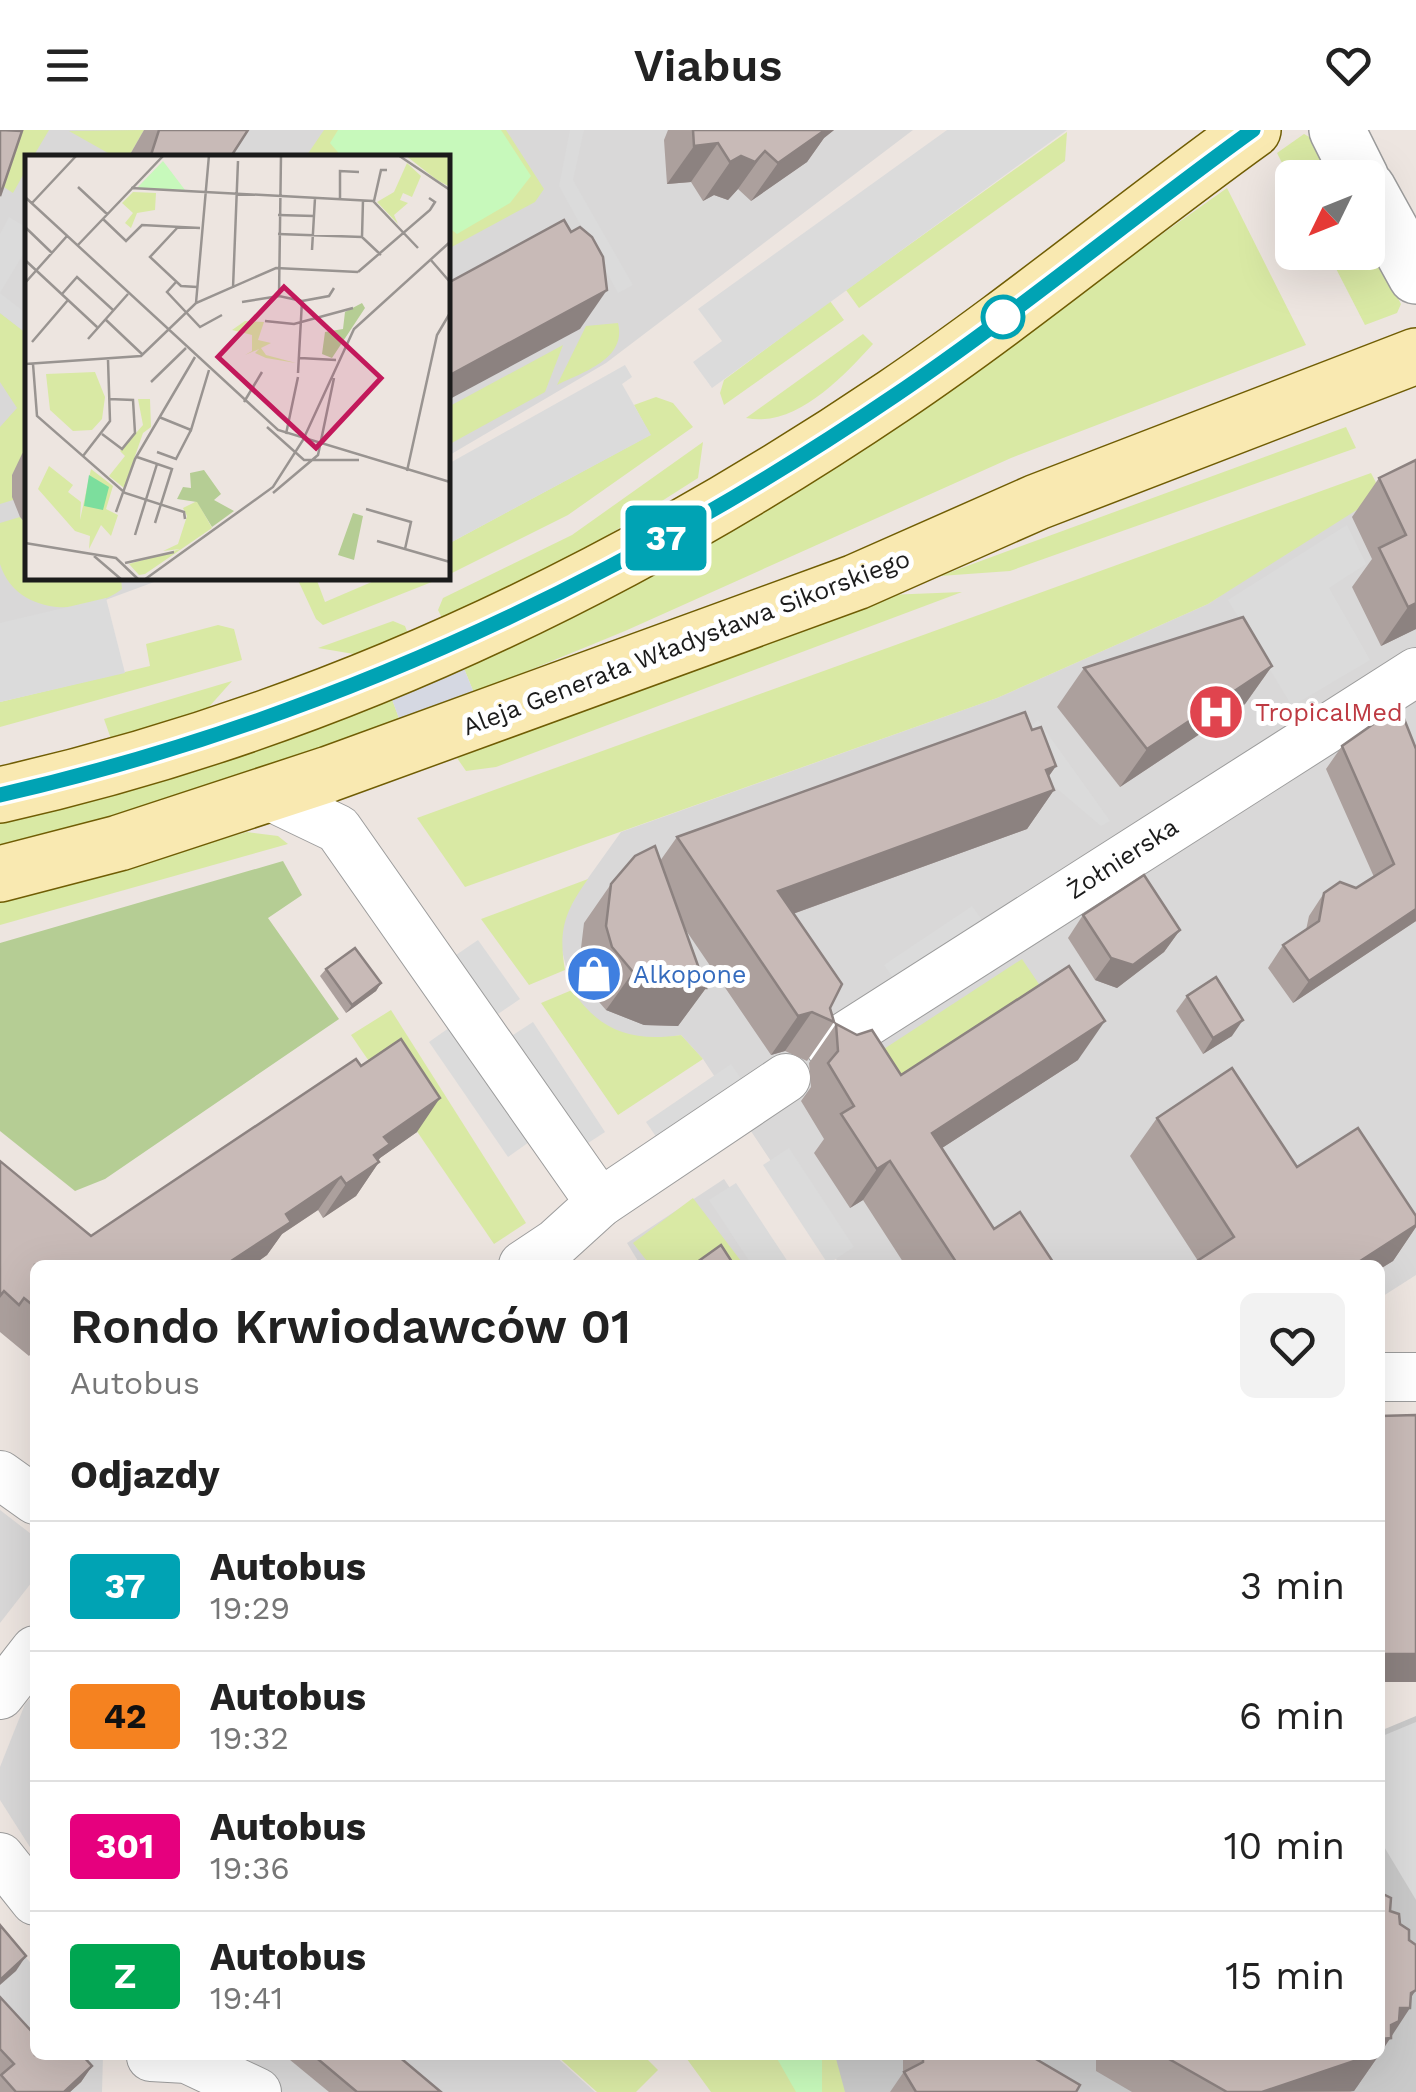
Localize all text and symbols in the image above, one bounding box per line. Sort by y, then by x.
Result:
icon: menu [40,38,95,93]
icon: heart [1321,38,1376,93]
text: Viabus [634,39,782,92]
inset map [25,155,450,580]
north arrow [1275,160,1385,270]
map controls [1275,160,1385,270]
unlabelled marker [982,296,1024,338]
line badge: 37 [621,506,711,570]
text: 37 [645,517,687,559]
street label: Aleja Generała Władysława Sikorskiego [459,544,914,741]
hospital icon: TropicalMed [1186,682,1246,742]
place label: TropicalMed [1255,698,1403,727]
street label: Żołnierska [1061,812,1183,905]
shop icon: Alkopone [564,944,624,1004]
place label: Alkopone [633,960,746,989]
button: heart [1240,1293,1345,1398]
text: Rondo Krwiodawców 01 [70,1298,631,1355]
text: Autobus [70,1364,200,1402]
text: Odjazdy [70,1453,220,1497]
text: Autobus [210,1545,366,1589]
text: 3 min [1240,1564,1345,1608]
text: 37 [104,1565,146,1607]
text: 19:29 [210,1589,290,1627]
text: Autobus [210,1675,366,1719]
text: 6 min [1239,1694,1345,1738]
text: 42 [103,1695,147,1737]
text: 19:32 [210,1719,289,1757]
text: Autobus [210,1805,366,1849]
text: 10 min [1224,1824,1345,1868]
text: 301 [96,1825,154,1867]
text: 19:36 [210,1849,290,1887]
text: Autobus [210,1935,366,1979]
text: 15 min [1225,1954,1345,1998]
text: Z [114,1955,136,1997]
text: 19:41 [210,1979,283,2017]

